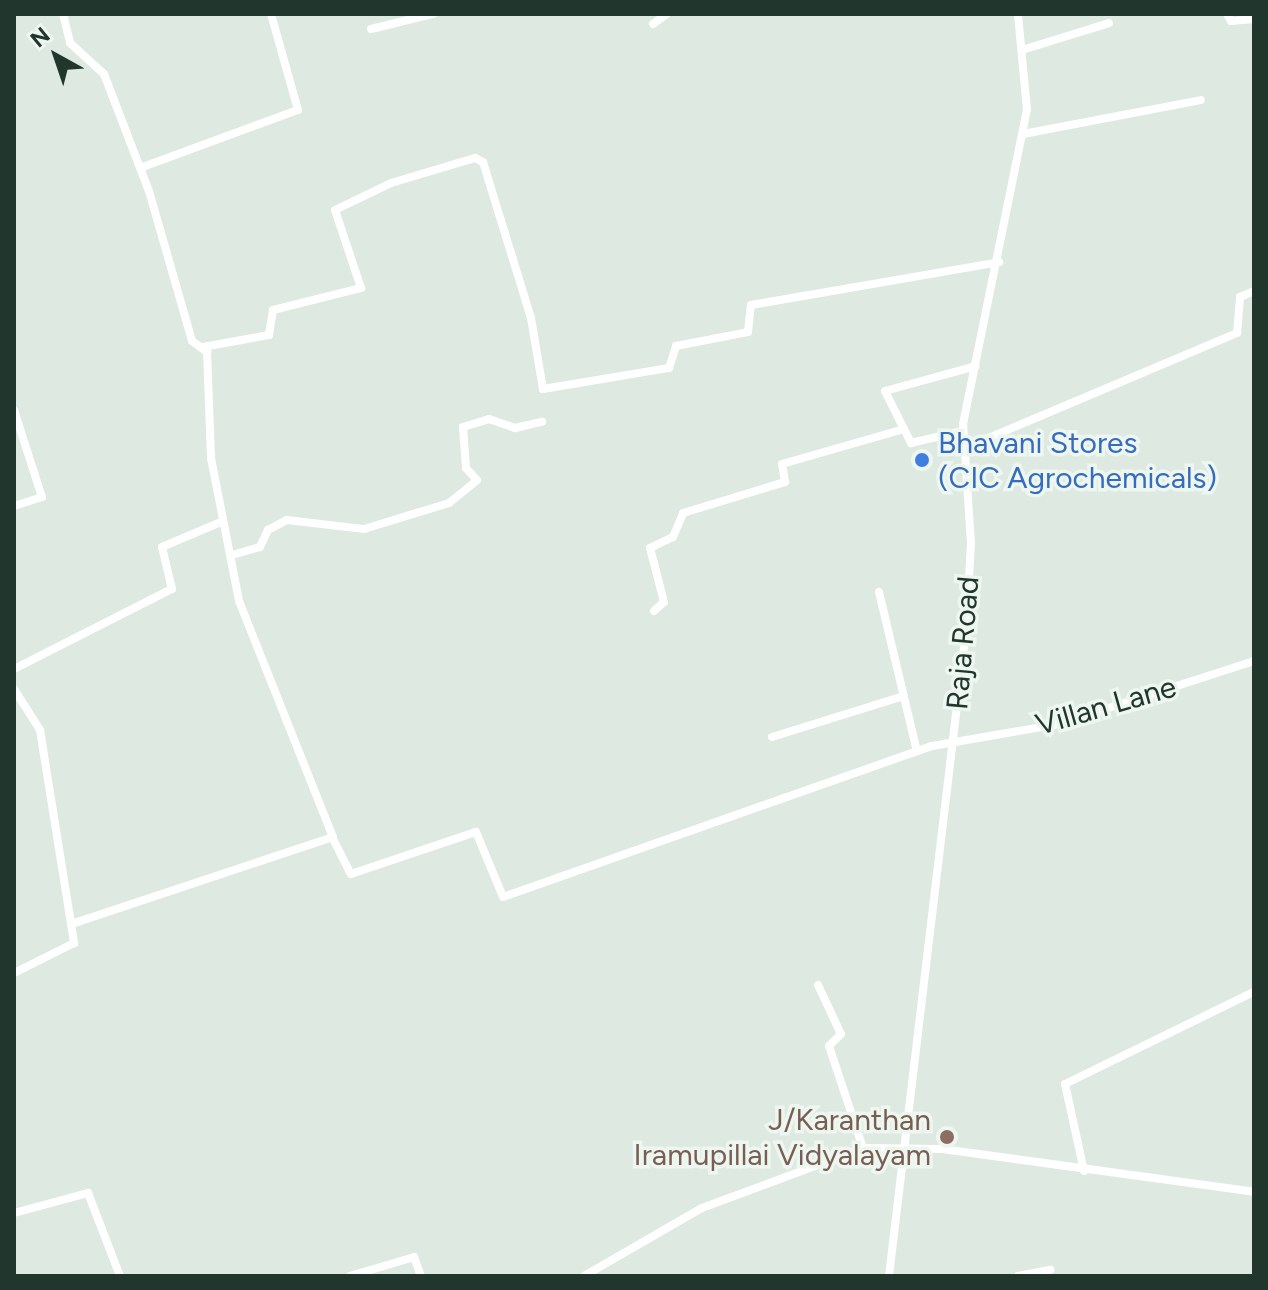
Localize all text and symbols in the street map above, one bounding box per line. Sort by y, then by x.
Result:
north arrow [16,16,96,96]
text: N [25,21,55,53]
place label: Bhavani Stores (CIC Agrochemicals) [938,425,1217,496]
marker: Bhavani Stores (CIC Agrochemicals) [913,451,931,469]
street label: Raja Road [939,575,987,711]
street label: Villan Lane [1032,669,1180,743]
place label: J/Karanthan Iramupillai Vidyalayam [634,1102,931,1172]
marker: J/Karanthan Iramupillai Vidyalayam [938,1128,956,1146]

